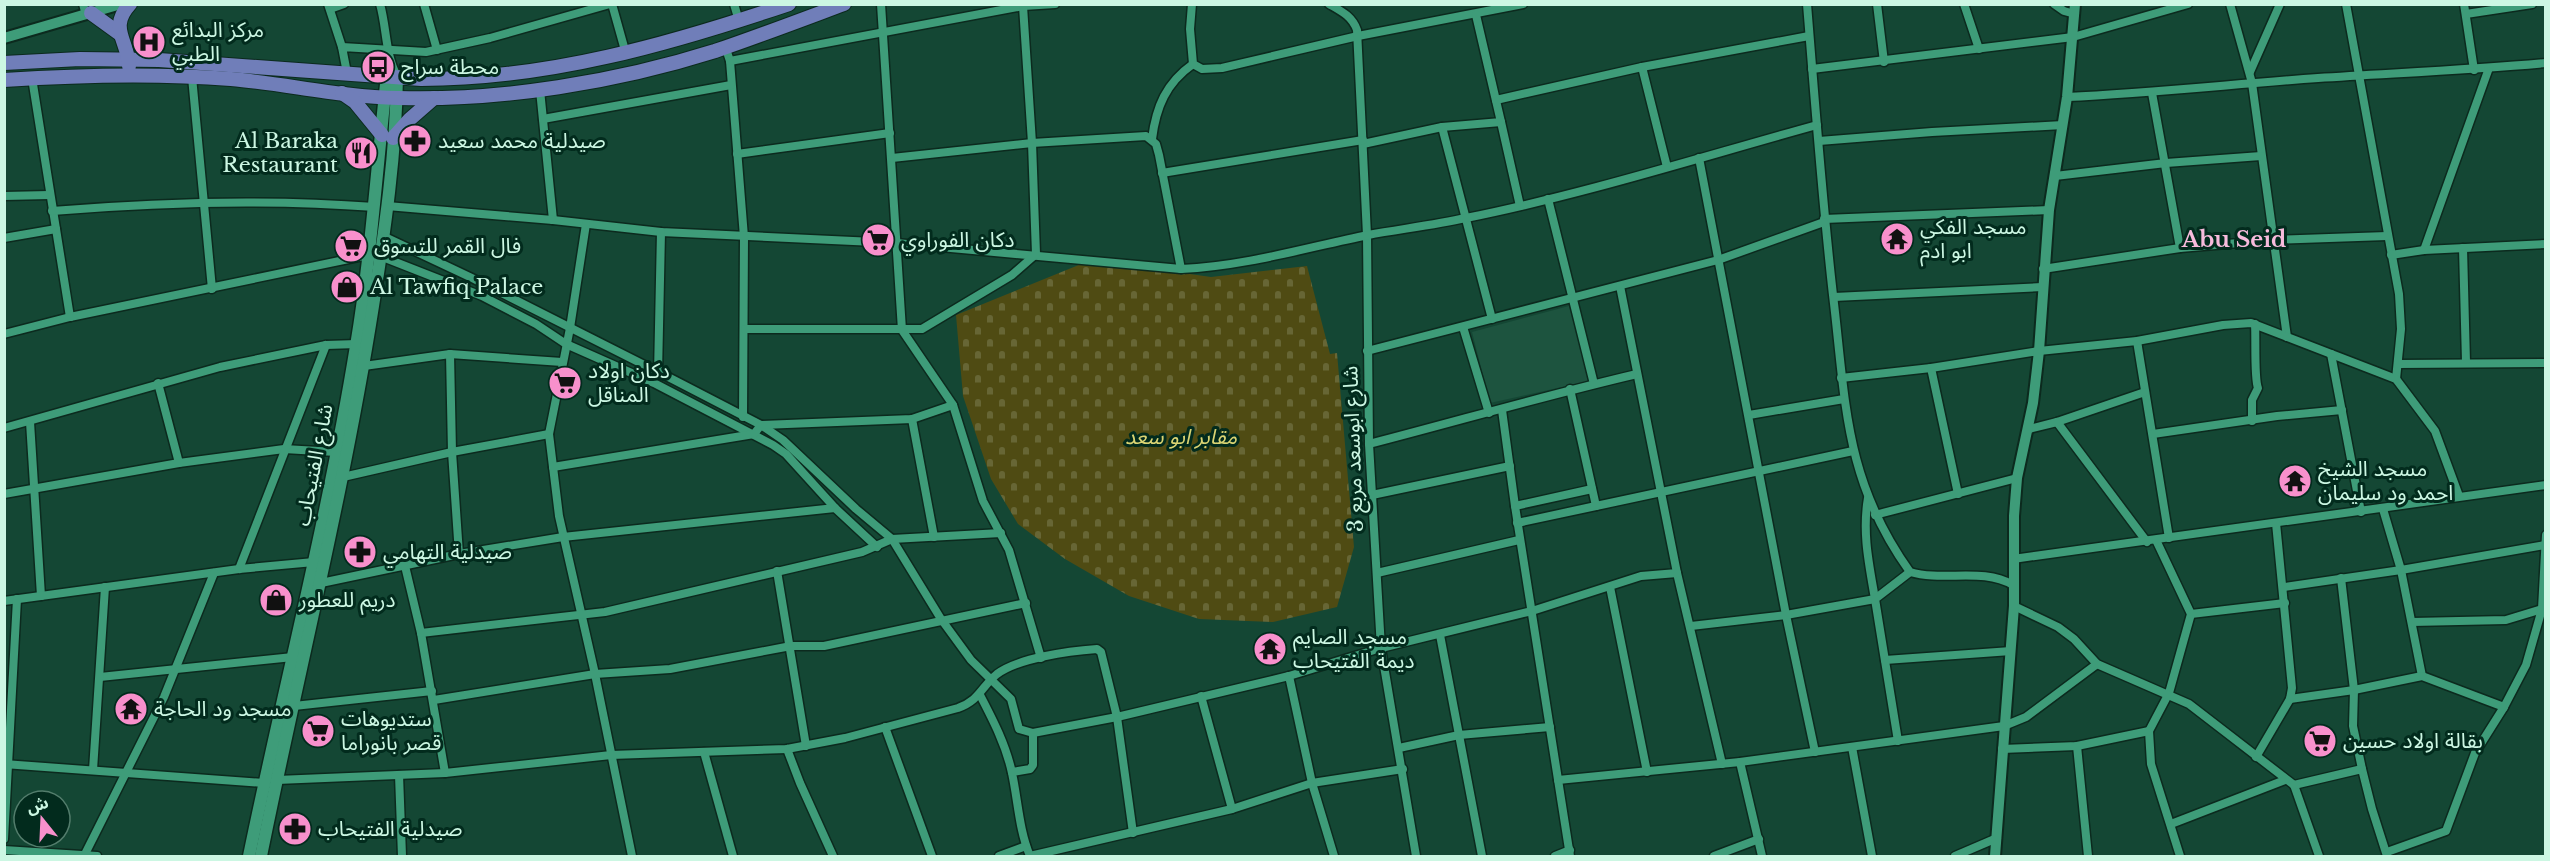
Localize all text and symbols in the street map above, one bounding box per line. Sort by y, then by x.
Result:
place label: مركز البدائع الطبي [172,17,264,70]
hospital icon: مركز البدائع الطبي [131,24,167,60]
bus stop icon: محطة سراج [360,49,396,85]
place label: محطة سراج [401,54,499,82]
pharmacy icon: صيدلية محمد سعيد [397,123,433,159]
place label: Al Baraka Restaurant [222,128,338,178]
place label: صيدلية محمد سعيد [438,128,606,154]
restaurant icon: Al Baraka Restaurant [343,135,379,171]
place label: مسجد الفكي ابو ادم [1920,214,2026,267]
temple icon: مسجد الفكي ابو ادم [1879,221,1915,257]
supermarket icon: دكان الفوراوي [860,222,896,258]
district label: Abu Seid [2181,226,2286,253]
place label: دكان الفوراوي [901,227,1014,256]
supermarket icon: فال القمر للتسوق [333,228,369,264]
place label: فال القمر للتسوق [374,233,521,259]
shop icon: Al Tawfiq Palace [329,269,365,305]
place label: Al Tawfiq Palace [369,274,543,300]
place label: دكان اولاد المناقل [588,358,670,408]
supermarket icon: دكان اولاد المناقل [547,365,583,401]
street label: شارع ابوسعد مربع 3 [1337,365,1371,533]
street label: شارع الفتيحاب [289,402,341,529]
park label: مقابر ابو سعد [1125,424,1237,450]
place label: مسجد الشيخ احمد ود سليمان [2318,456,2453,506]
temple icon: مسجد الشيخ احمد ود سليمان [2277,463,2313,499]
pharmacy icon: صيدلية التهامي [342,534,378,570]
place label: صيدلية التهامي [383,539,512,568]
shop icon: دريم للعطور [258,582,294,618]
place label: دريم للعطور [298,587,395,615]
place label: مسجد الصايم ديمة الفتيحاب [1293,624,1415,674]
temple icon: مسجد الصايم ديمة الفتيحاب [1252,631,1288,667]
temple icon: مسجد ود الحاجة [113,691,149,727]
place label: مسجد ود الحاجة [154,696,291,722]
place label: ستديوهات قصر بانوراما [341,706,441,756]
supermarket icon: ستديوهات قصر بانوراما [300,713,336,749]
supermarket icon: بقالة اولاد حسين [2302,723,2338,759]
place label: بقالة اولاد حسين [2343,728,2483,754]
north arrow [12,789,72,849]
text: ش [24,792,51,818]
pharmacy icon: صيدلية الفتيحاب [277,811,313,847]
place label: صيدلية الفتيحاب [318,816,462,842]

